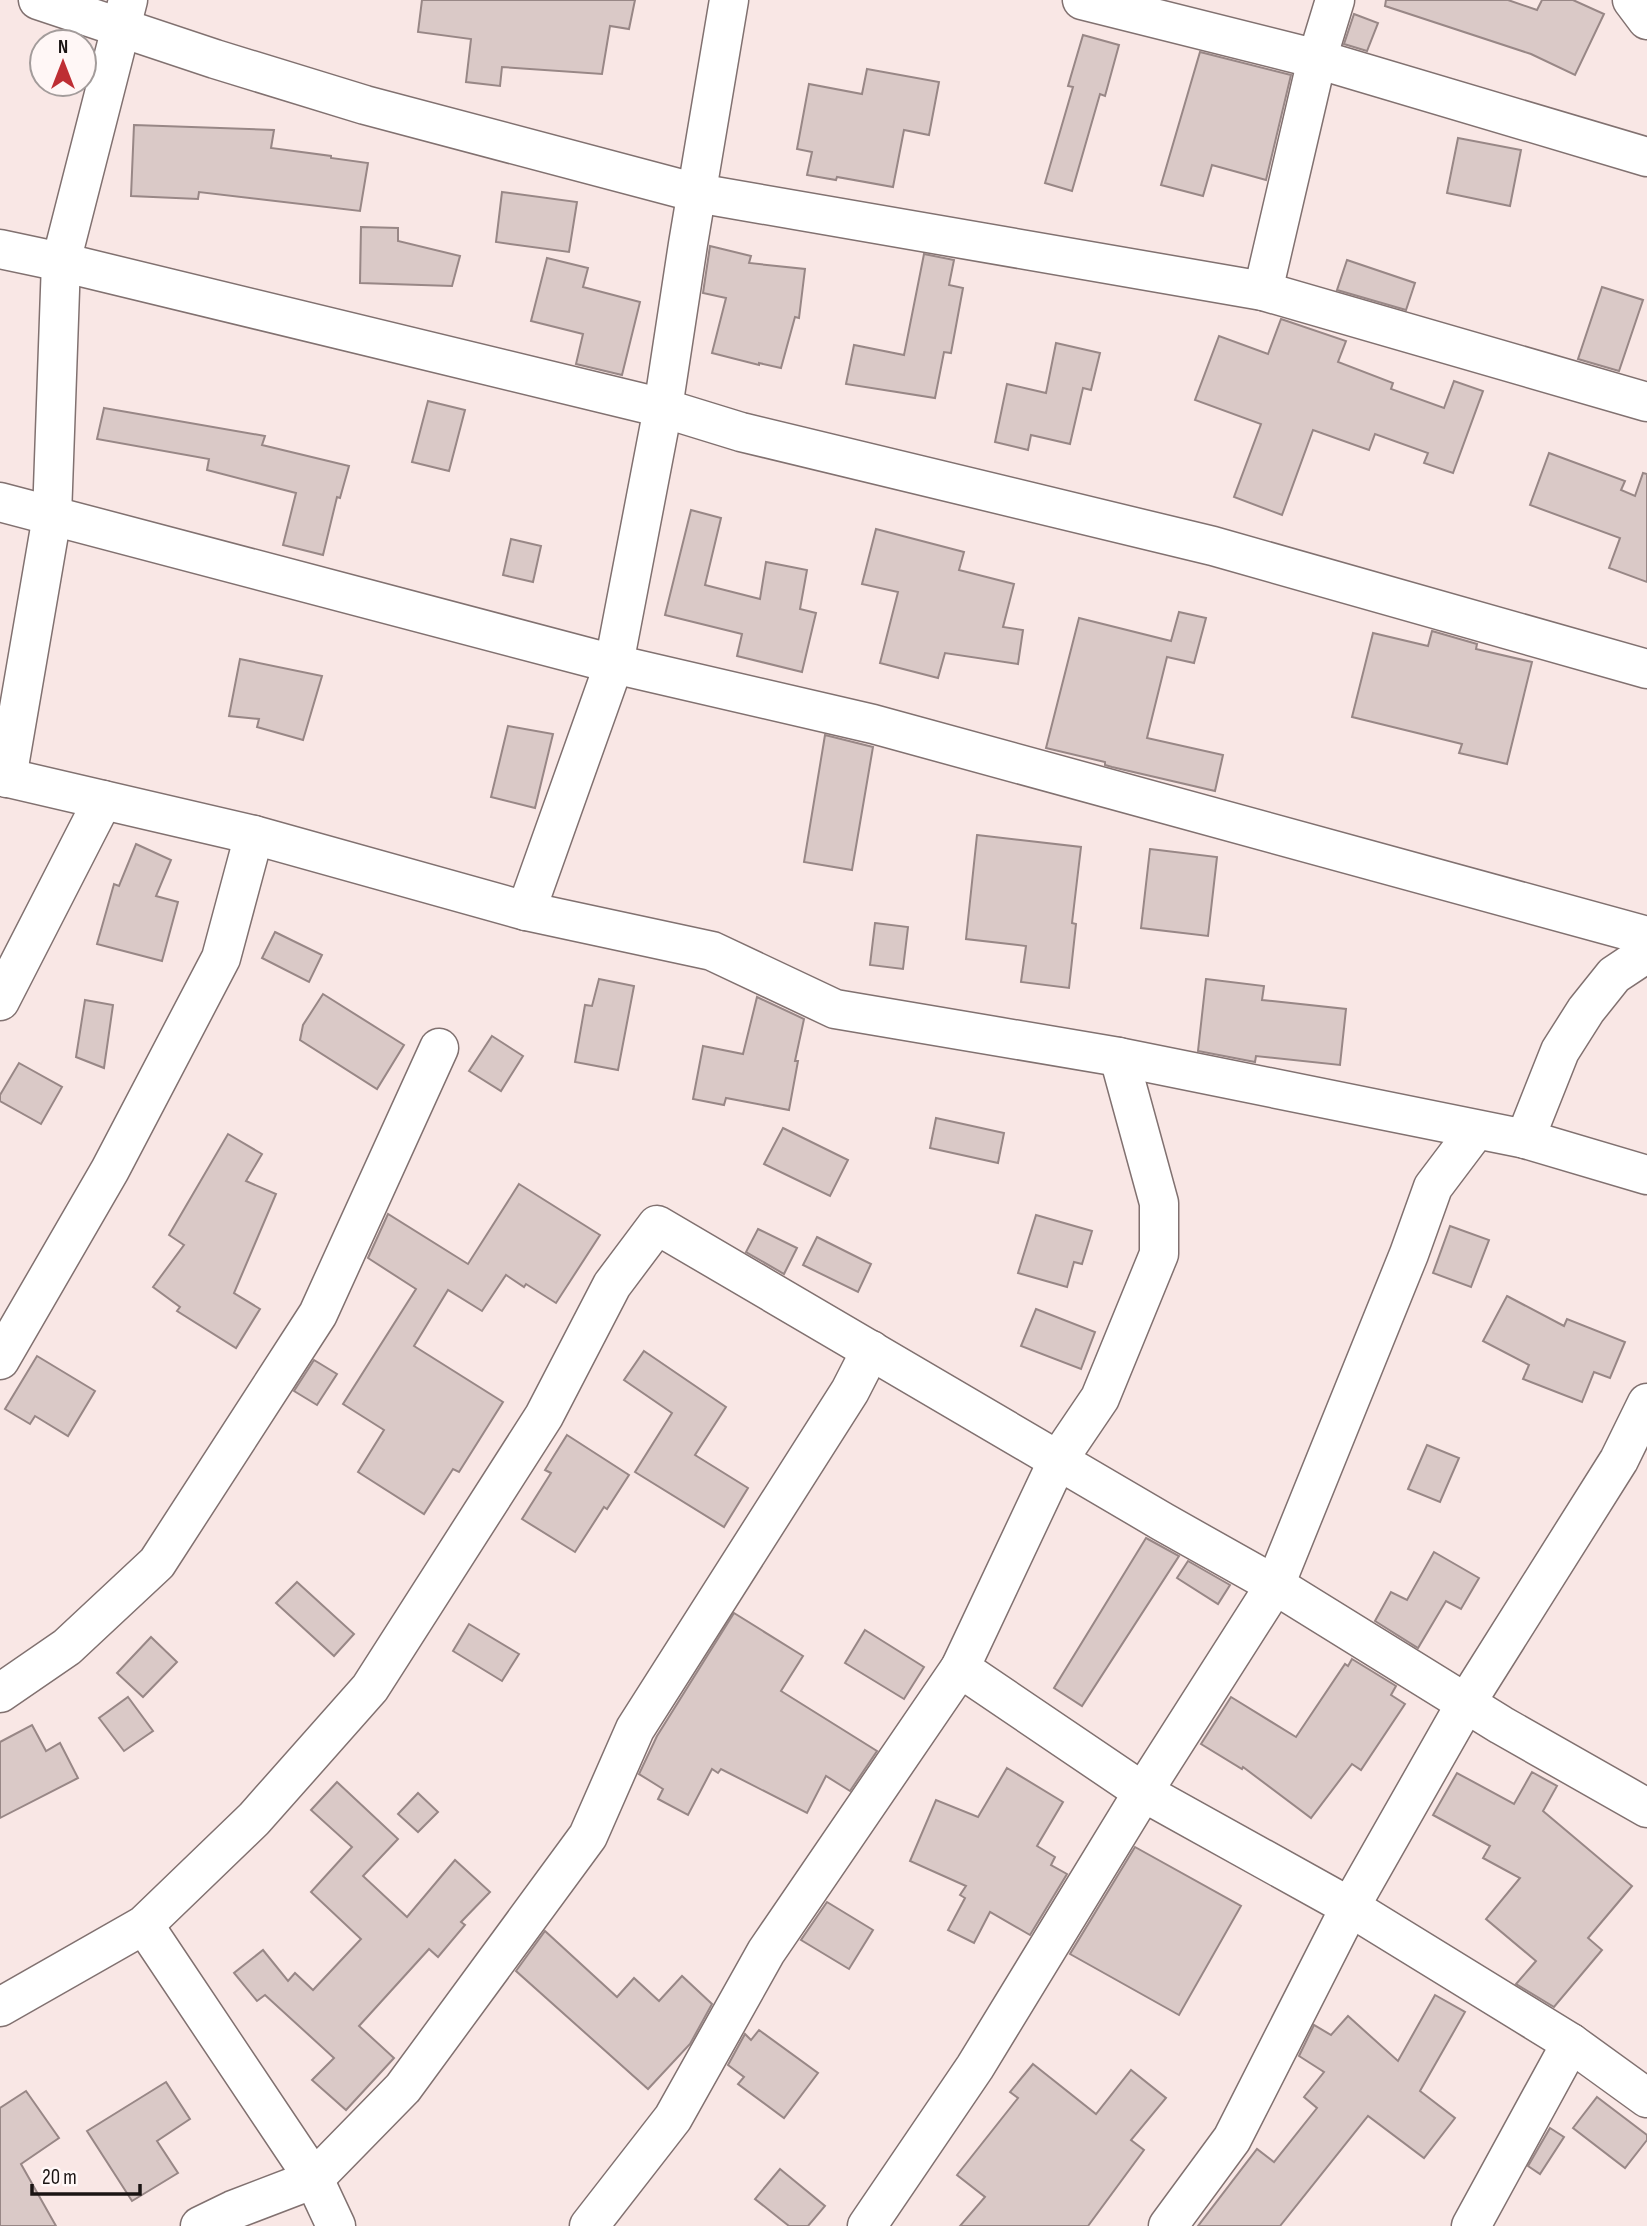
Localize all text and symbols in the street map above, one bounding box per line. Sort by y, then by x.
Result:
north arrow [28,28,98,98]
text: N [58,36,68,59]
scale bar [32,2152,140,2196]
text: 20 m [42,2165,77,2190]

